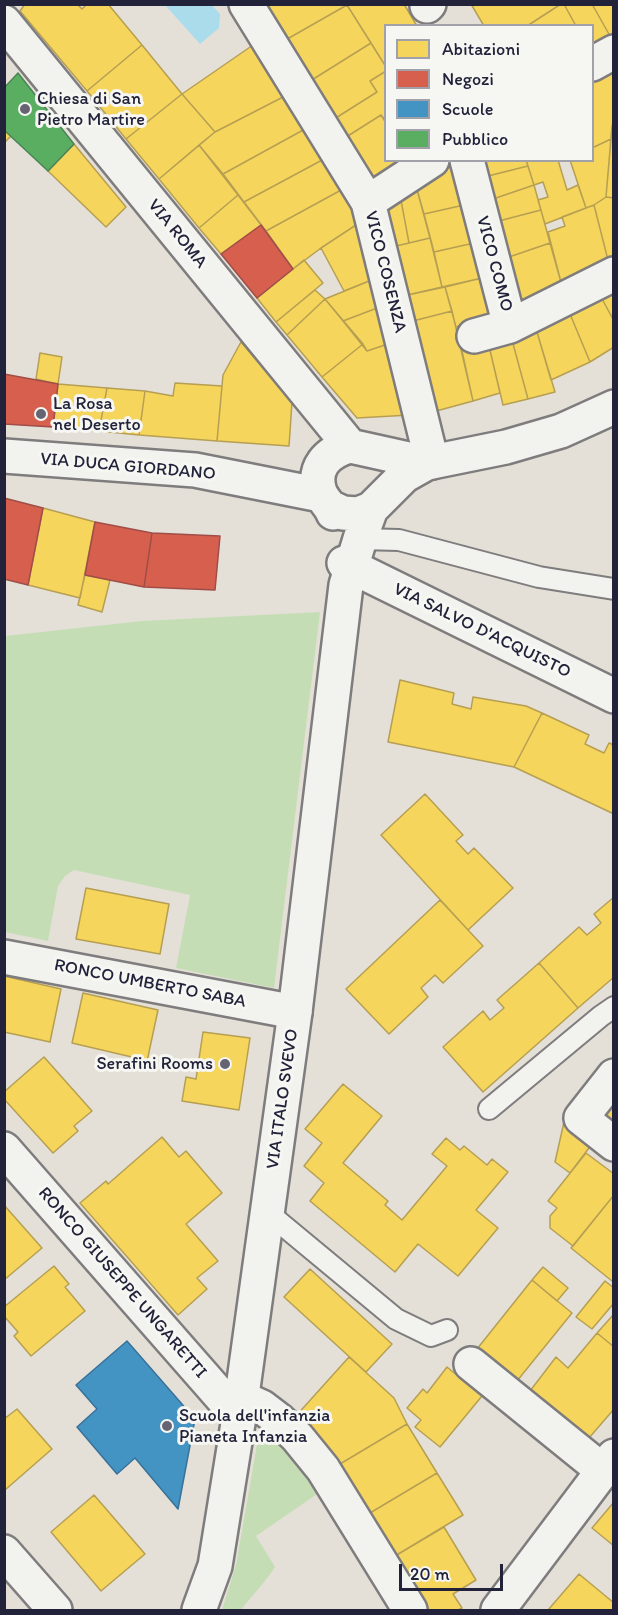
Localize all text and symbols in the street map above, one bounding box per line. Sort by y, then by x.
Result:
legend [384,24,594,162]
text: Abitazioni [442,38,520,60]
text: Negozi [442,68,494,90]
place label: Chiesa di San Pietro Martire [37,88,145,130]
text: Scuole [442,98,493,120]
marker: Chiesa di San Pietro Martire [18,102,32,116]
text: Pubblico [442,128,508,150]
street label: VIA ROMA [143,195,211,273]
street label: VICO COSENZA [359,209,411,335]
street label: VICO COMO [471,214,517,314]
place label: La Rosa nel Deserto [53,393,141,436]
marker: La Rosa nel Deserto [34,407,48,421]
street label: VIA DUCA GIORDANO [39,449,217,485]
street label: VIA SALVO D'ACQUISTO [390,579,574,683]
street label: RONCO UMBERTO SABA [52,955,248,1013]
street label: VIA ITALO SVEVO [262,1027,304,1171]
place label: Serafini Rooms [96,1053,213,1075]
marker: Serafini Rooms [218,1057,232,1071]
street label: RONCO GIUSEPPE UNGARETTI [33,1183,211,1383]
place label: Scuola dell'infanzia Pianeta Infanzia [179,1405,330,1448]
marker: Scuola dell'infanzia Pianeta Infanzia [160,1419,174,1433]
scale bar [402,1552,506,1590]
text: 20 m [410,1563,450,1585]

